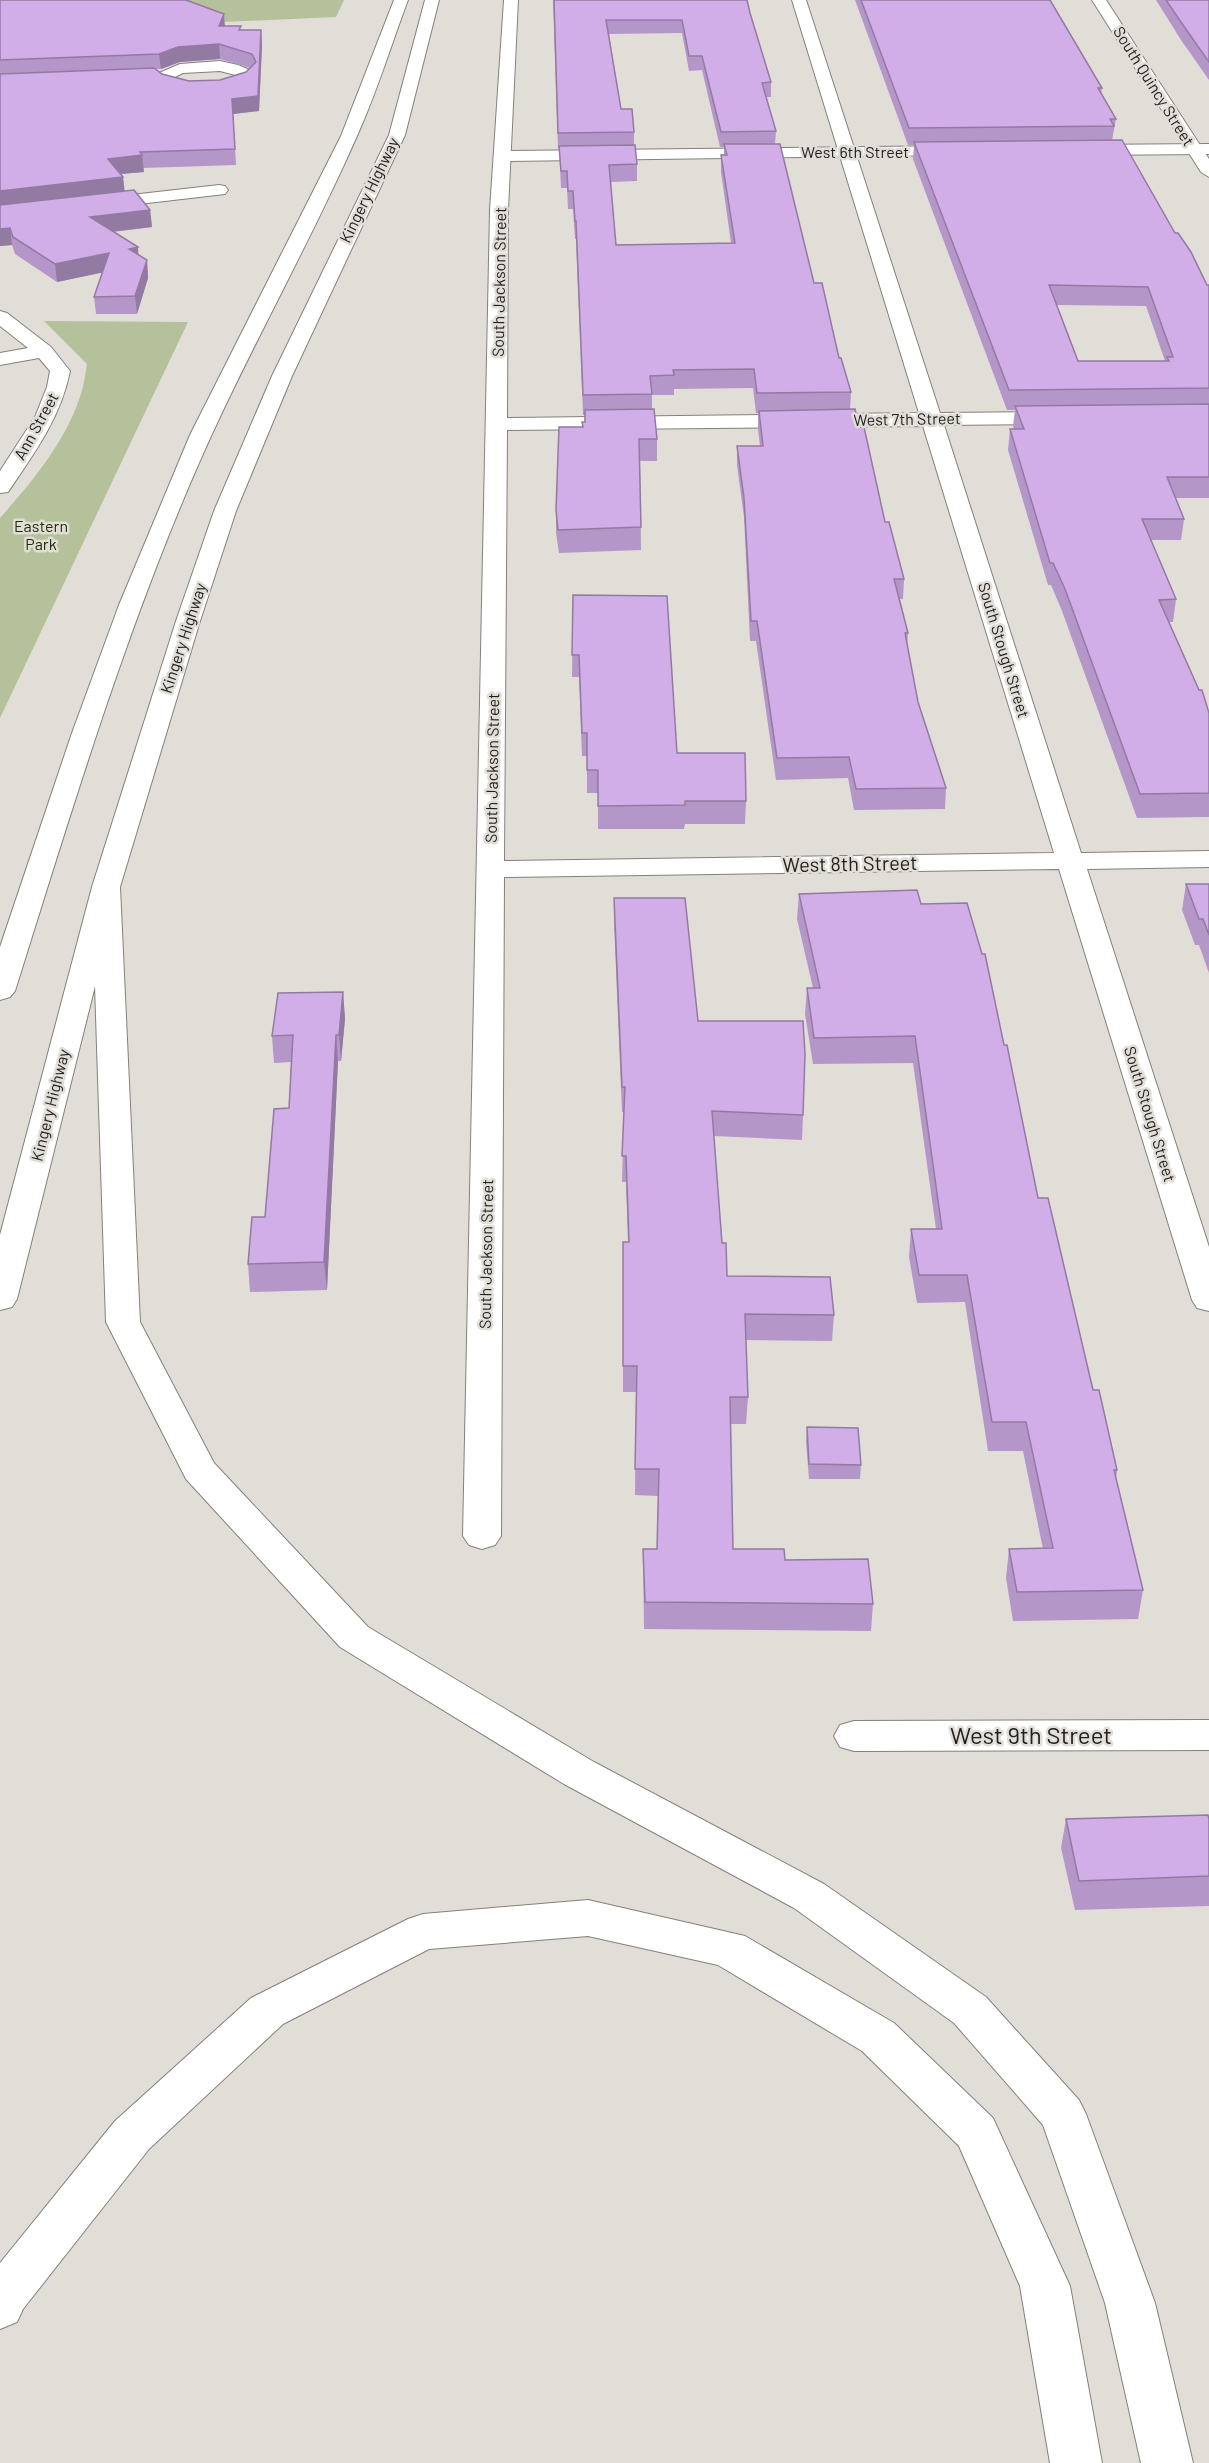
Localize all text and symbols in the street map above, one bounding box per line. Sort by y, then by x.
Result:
street label: South Quincy Street [1110,23,1199,149]
street label: Kingery Highway [335,133,403,246]
street label: West 6th Street [801,142,909,161]
street label: South Jackson Street [488,207,509,357]
street label: Ann Street [9,389,62,463]
street label: West 7th Street [853,408,961,429]
park label: Eastern Park [14,516,68,553]
street label: Kingery Highway [156,580,209,695]
street label: South Stough Street [975,580,1034,720]
street label: South Jackson Street [481,693,502,843]
street label: West 8th Street [782,850,918,876]
street label: South Stough Street [1121,1044,1180,1184]
street label: Kingery Highway [26,1046,73,1163]
street label: South Jackson Street [475,1179,496,1329]
street label: West 9th Street [950,1720,1112,1749]

